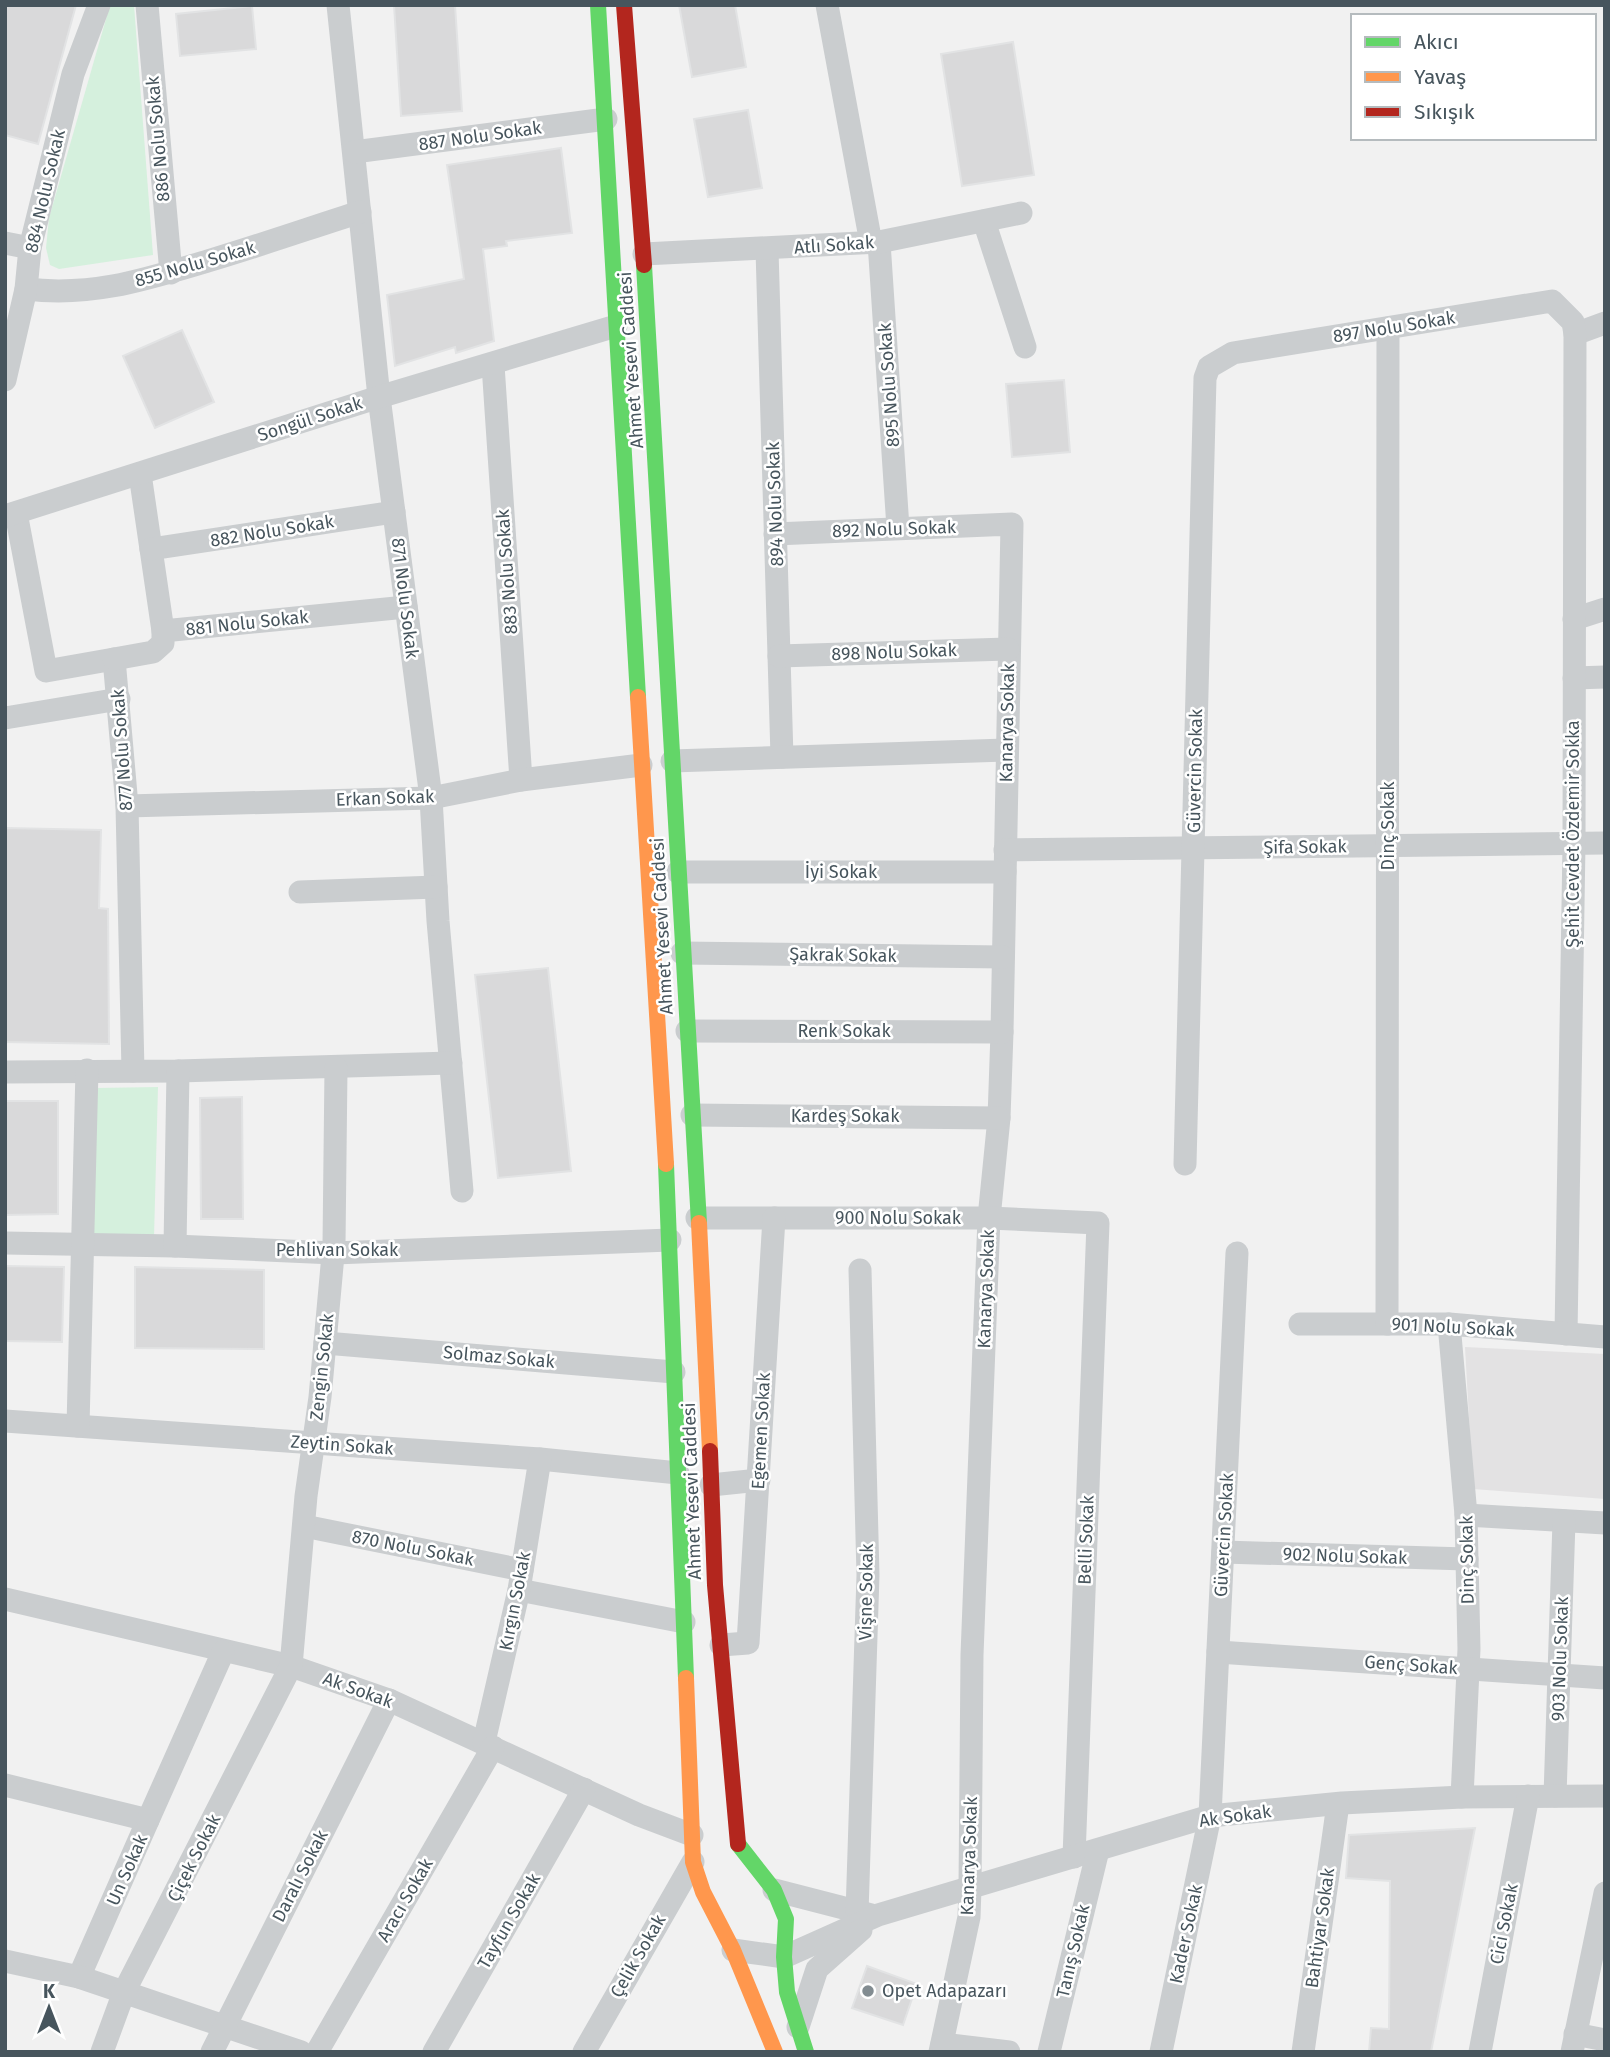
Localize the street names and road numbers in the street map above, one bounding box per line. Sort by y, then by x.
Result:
street label: 886 Nolu Sokak [141,75,174,203]
street label: 887 Nolu Sokak [417,116,544,156]
street label: 884 Nolu Sokak [20,126,70,255]
street label: Atlı Sokak [793,231,875,259]
street label: 855 Nolu Sokak [132,236,258,292]
street label: Ahmet Yesevi Caddesi [614,271,648,449]
street label: 897 Nolu Sokak [1331,306,1457,347]
street label: 895 Nolu Sokak [874,321,904,448]
street label: Songül Sokak [255,391,366,446]
street label: 894 Nolu Sokak [762,440,788,567]
street label: 883 Nolu Sokak [492,508,522,635]
street label: 882 Nolu Sokak [209,510,336,552]
street label: 892 Nolu Sokak [832,516,957,542]
street label: 871 Nolu Sokak [387,536,423,660]
street label: 881 Nolu Sokak [184,606,310,640]
street label: 898 Nolu Sokak [831,639,958,665]
street label: Kanarya Sokak [995,663,1019,783]
street label: 877 Nolu Sokak [107,688,137,812]
street label: Güvercin Sokak [1183,708,1207,833]
street label: Şehit Cevdet Özdemir Sokka [1562,720,1584,948]
street label: Dinç Sokak [1377,781,1399,870]
street label: Erkan Sokak [335,785,435,811]
street label: Şifa Sokak [1263,835,1348,859]
street label: Ahmet Yesevi Caddesi [646,837,678,1015]
street label: İyi Sokak [805,861,878,883]
street label: Şakrak Sokak [789,943,898,967]
street label: Renk Sokak [797,1020,891,1042]
street label: Kardeş Sokak [791,1105,900,1127]
street label: 900 Nolu Sokak [835,1207,962,1229]
street label: Kanarya Sokak [973,1228,999,1349]
street label: Pehlivan Sokak [276,1239,399,1261]
street label: Zengin Sokak [305,1312,339,1422]
street label: 901 Nolu Sokak [1391,1313,1516,1341]
street label: Solmaz Sokak [442,1341,556,1373]
street label: Egemen Sokak [747,1371,775,1490]
street label: Ahmet Yesevi Caddesi [678,1402,706,1580]
street label: Zeytin Sokak [290,1430,395,1460]
street label: Güvercin Sokak [1210,1472,1238,1598]
street label: Belli Sokak [1073,1494,1099,1585]
street label: Dinç Sokak [1455,1515,1479,1605]
street label: 870 Nolu Sokak [350,1525,477,1571]
street label: Vişne Sokak [854,1543,878,1641]
street label: 902 Nolu Sokak [1282,1543,1408,1569]
street label: Kırgın Sokak [495,1549,536,1652]
street label: 903 Nolu Sokak [1547,1596,1573,1722]
street label: Genç Sokak [1364,1651,1459,1679]
street label: Ak Sokak [320,1667,397,1713]
street label: Kanarya Sokak [956,1795,982,1916]
street label: Ak Sokak [1198,1800,1273,1832]
street label: Çiçek Sokak [163,1810,226,1906]
street label: Daralı Sokak [267,1826,333,1926]
street label: Un Sokak [102,1830,153,1909]
street label: Aracı Sokak [372,1853,438,1946]
street label: Bahtiyar Sokak [1301,1866,1339,1990]
street label: Tayfun Sokak [473,1869,546,1973]
street label: Cici Sokak [1485,1881,1523,1966]
street label: Kader Sokak [1165,1882,1207,1986]
street label: Tanış Sokak [1052,1901,1095,2000]
street label: Çelik Sokak [605,1910,671,2001]

